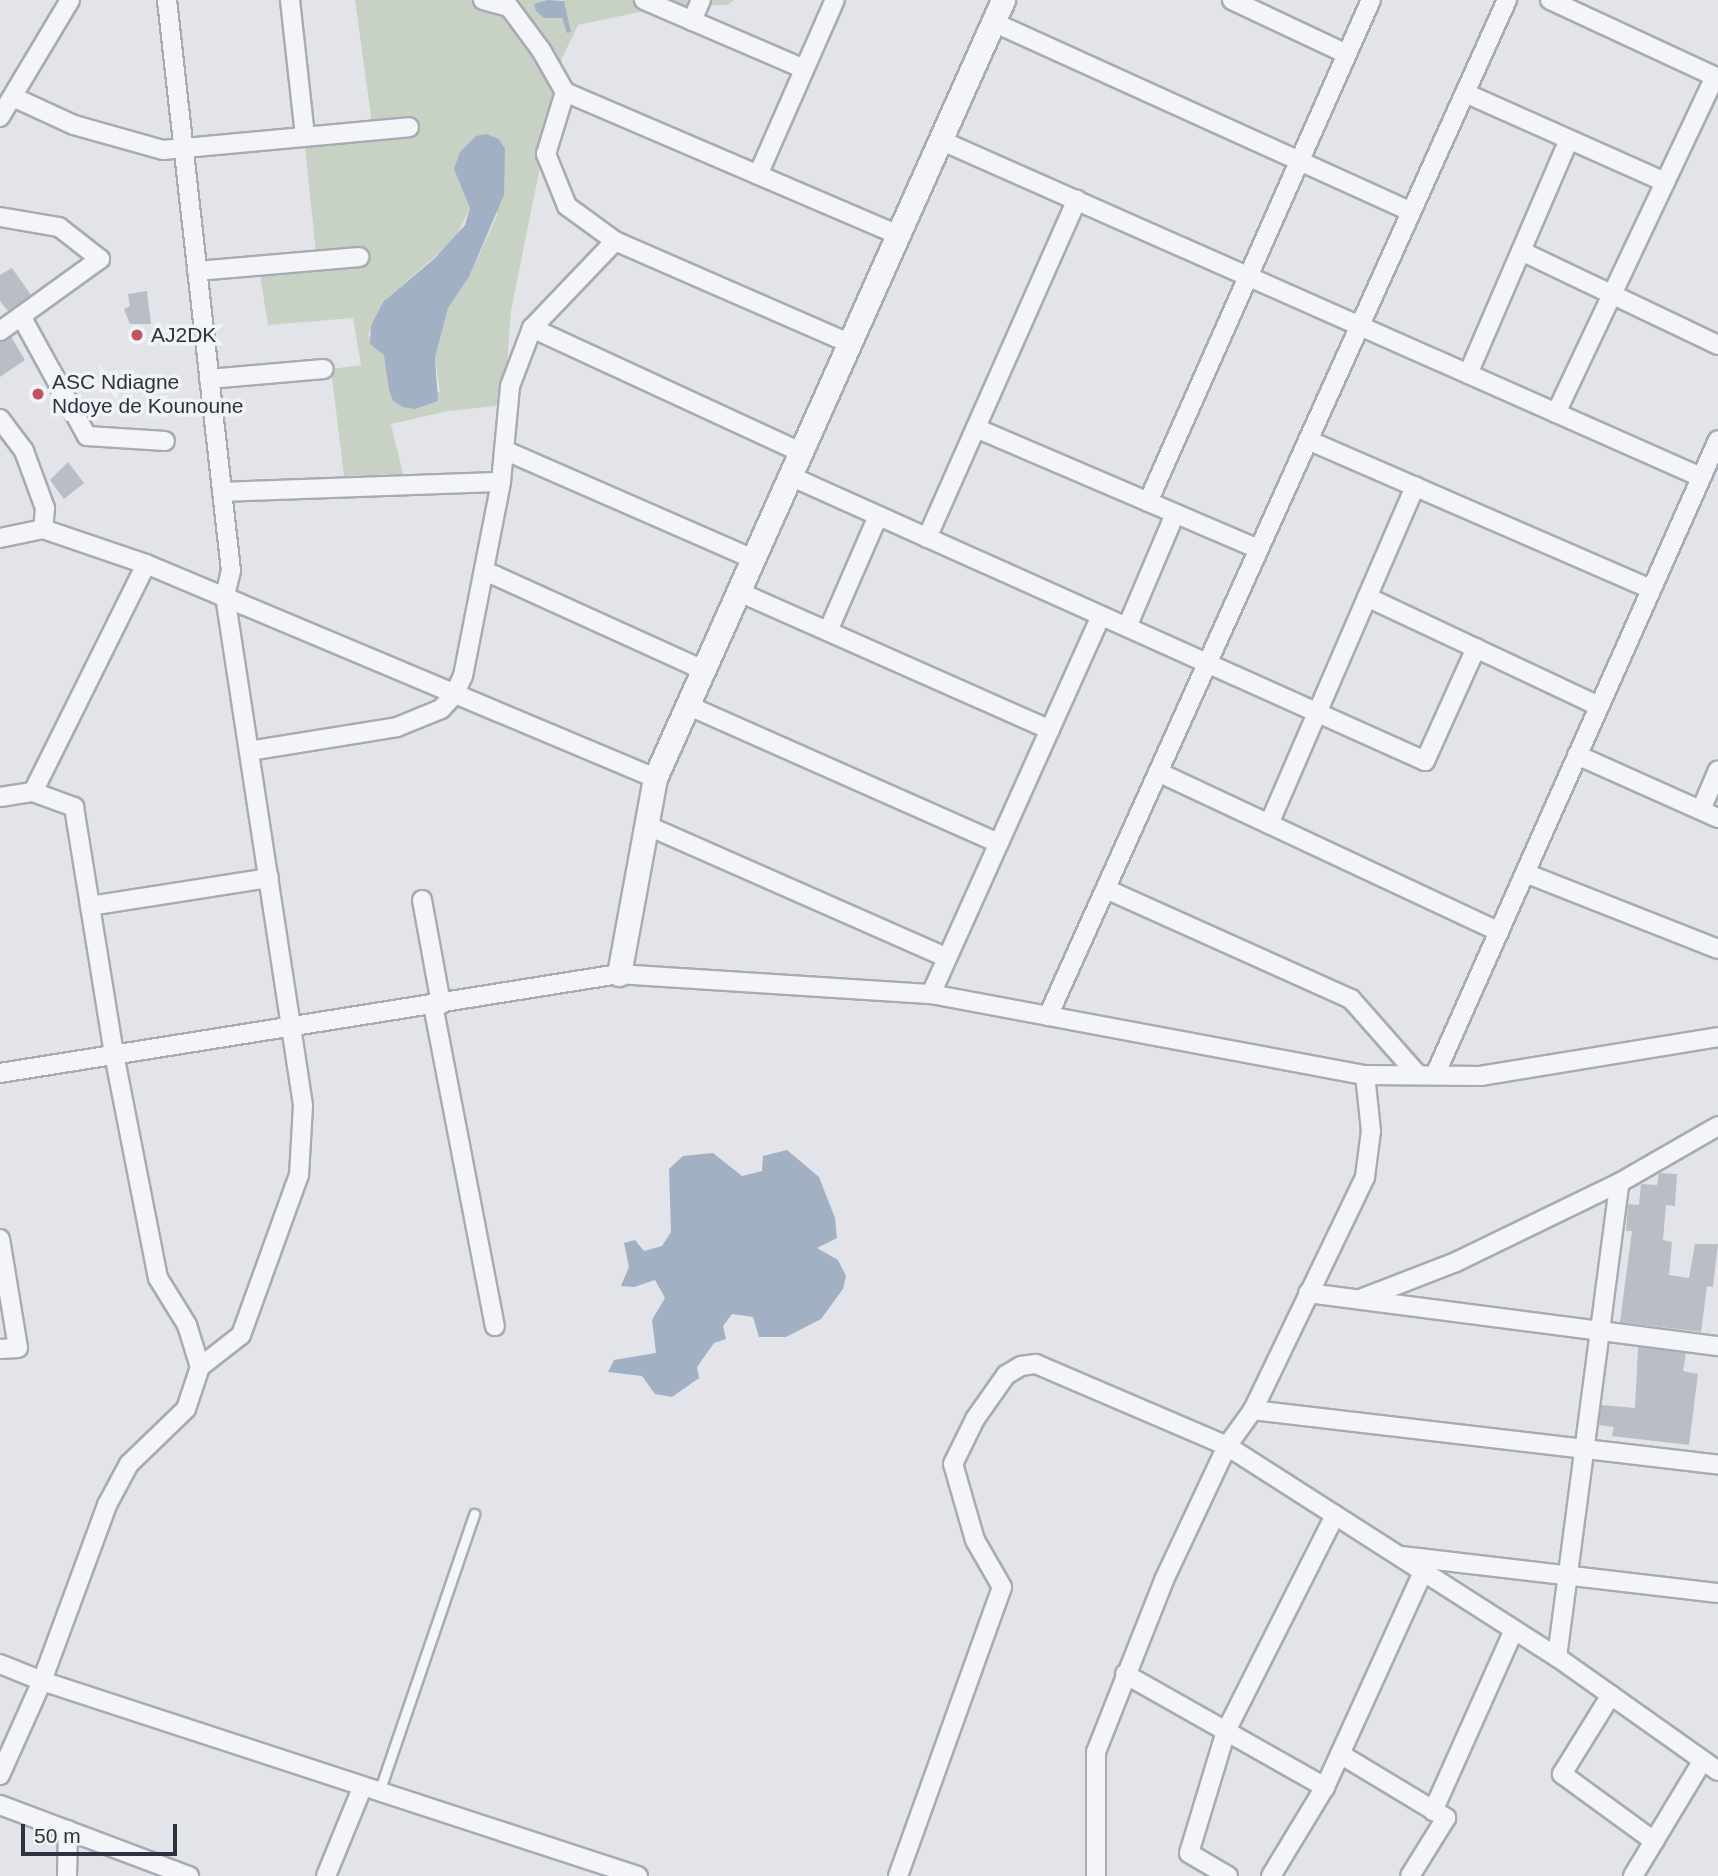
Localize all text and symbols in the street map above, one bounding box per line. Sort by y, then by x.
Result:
place label: AJ2DK [151,322,216,348]
marker: AJ2DK [129,327,145,343]
place label: ASC Ndiagne Ndoye de Kounoune [52,369,243,419]
marker: ASC Ndiagne Ndoye de Kounoune [30,386,46,402]
scale bar [24,1810,180,1854]
text: 50 m [34,1824,81,1847]

